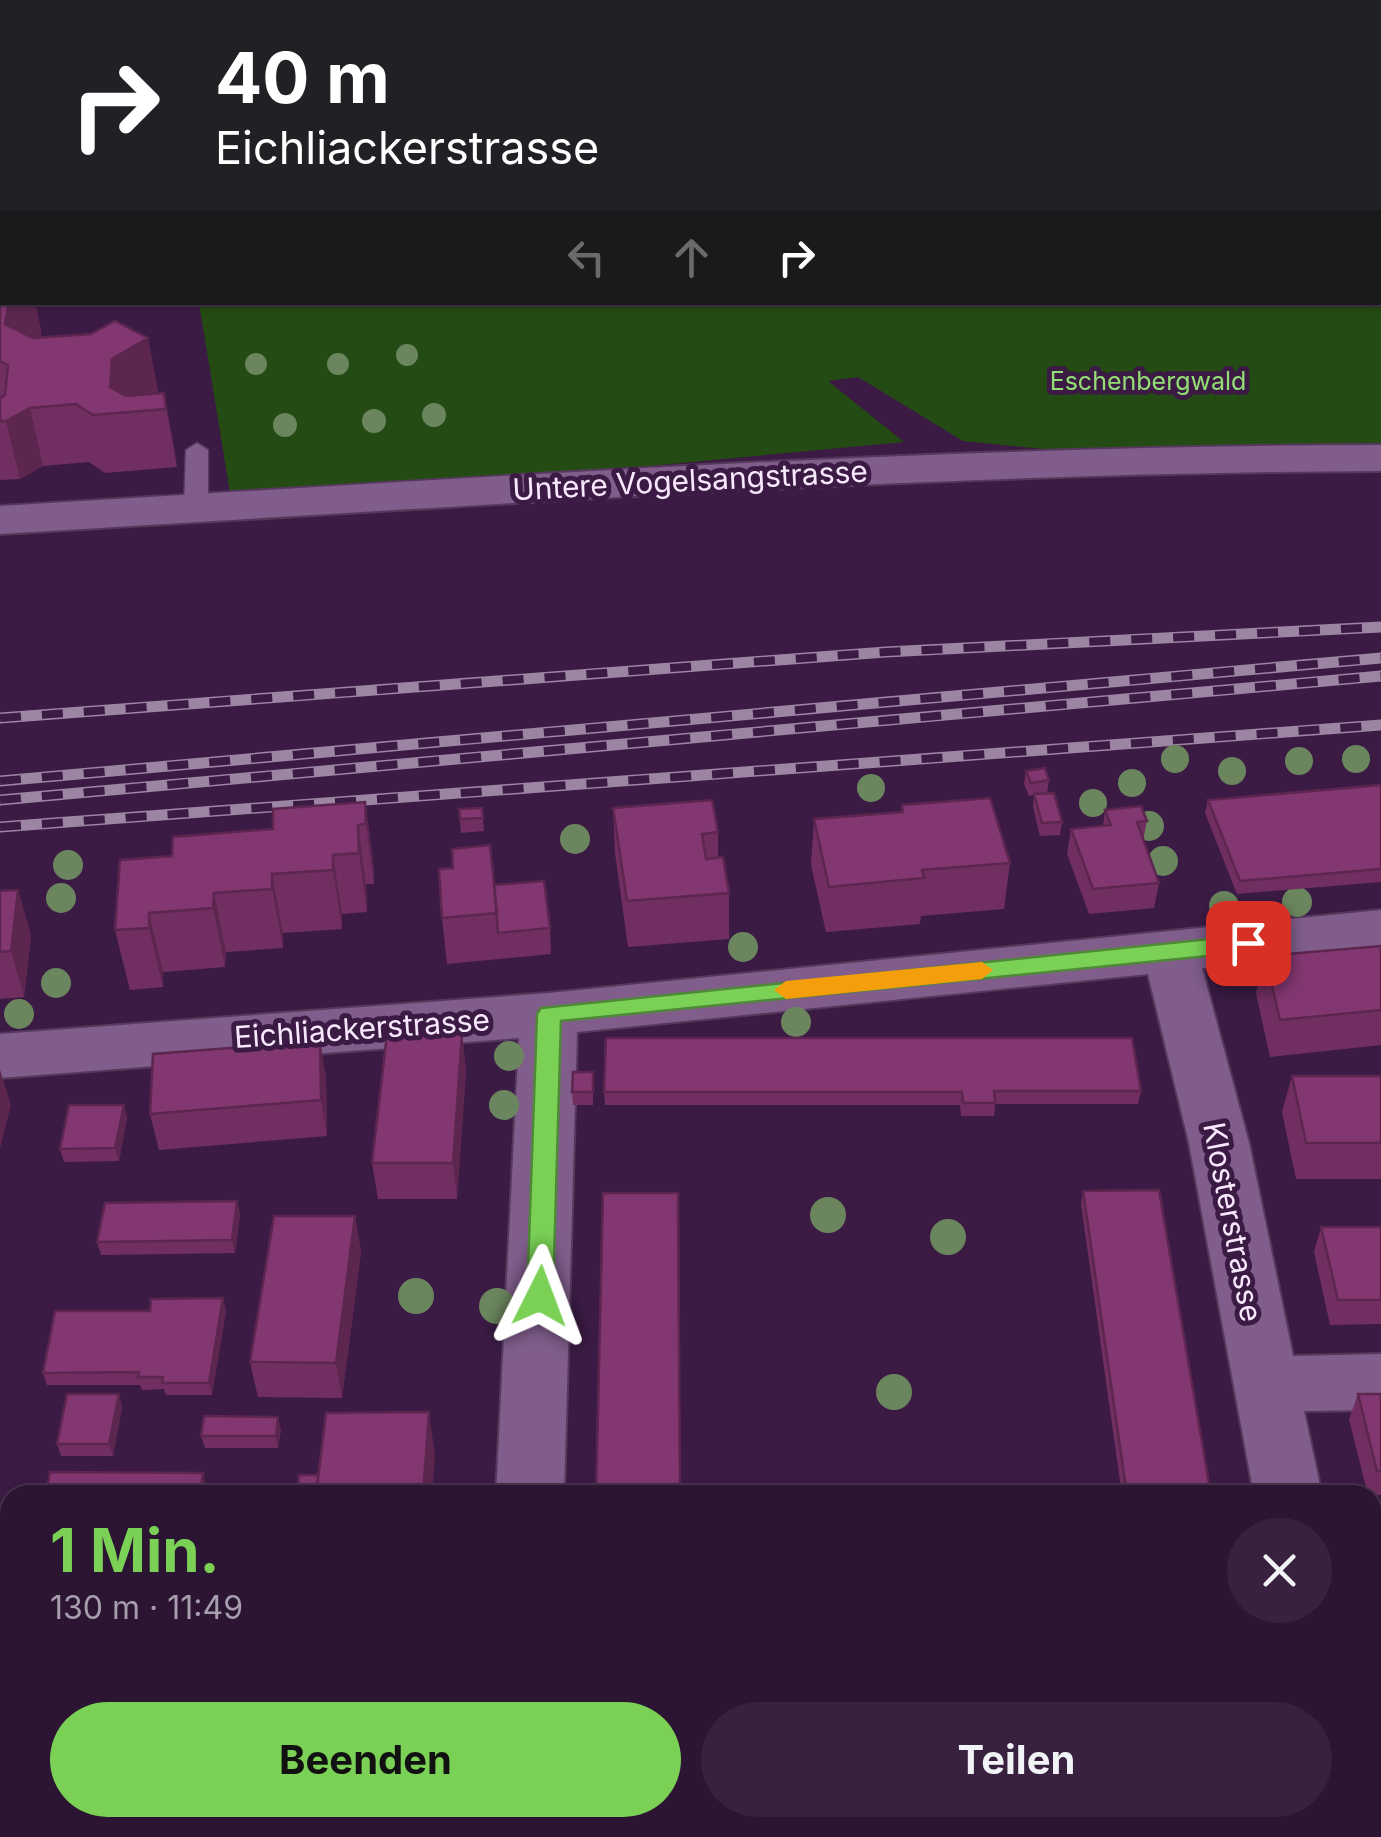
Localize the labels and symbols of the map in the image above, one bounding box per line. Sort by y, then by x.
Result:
park label: Eschenbergwald [1050,366,1246,396]
street label: Untere Vogelsangstrasse [511,453,869,507]
pin [1206,901,1291,986]
street label: Eichliackerstrasse [233,1001,491,1055]
street label: Klosterstrasse [1196,1119,1270,1325]
position arrow [488,1244,592,1348]

